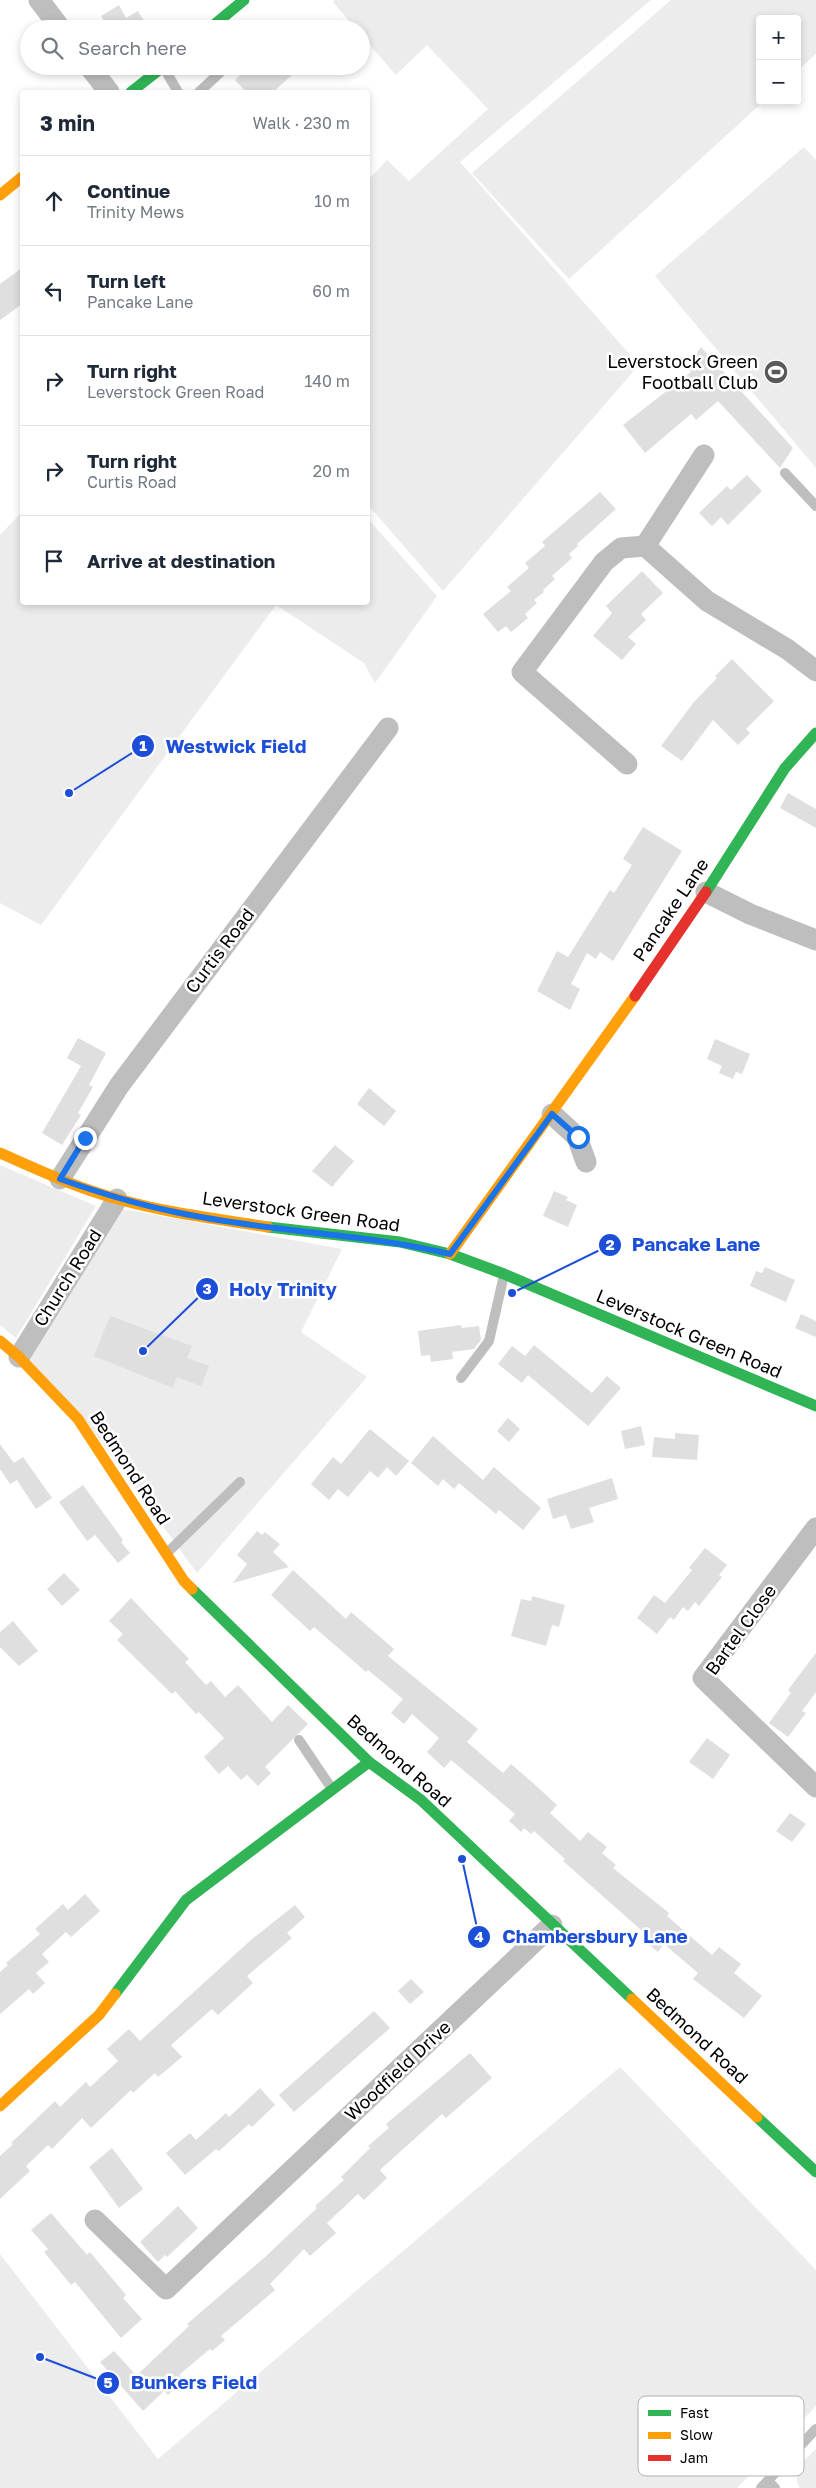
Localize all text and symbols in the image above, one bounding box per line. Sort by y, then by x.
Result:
map controls [756,15,801,105]
button: + [756,15,801,60]
search box [20,20,370,75]
icon: search [38,34,66,62]
text: Search here [78,36,187,59]
button: − [756,60,801,105]
text: 3 min [40,110,95,136]
text: Walk · 230 m [253,113,350,133]
text: Continue [87,179,170,202]
icon: ahead [40,187,68,215]
text: 10 m [314,191,350,211]
text: Trinity Mews [87,202,184,222]
text: Turn left [87,269,166,292]
icon: left [40,277,68,305]
text: 60 m [312,281,350,301]
text: Pancake Lane [87,292,193,312]
place label: Leverstock Green Football Club [607,350,758,393]
text: Turn right [87,359,177,382]
sports icon: Leverstock Green Football Club [763,359,789,385]
icon: right [40,367,68,395]
text: 140 m [304,371,350,391]
text: Leverstock Green Road [87,382,264,402]
text: Turn right [87,449,177,472]
icon: right [40,457,68,485]
text: 20 m [313,461,350,481]
text: Curtis Road [87,472,177,492]
icon: arrive [40,547,68,575]
text: Arrive at destination [87,549,275,572]
callout: Westwick Field [131,729,316,763]
text: Westwick Field [166,734,306,757]
text: 1 [139,736,147,754]
street label: Pancake Lane [628,854,713,965]
street label: Curtis Road [180,904,258,997]
route start [567,1126,590,1149]
route end [74,1127,97,1150]
street label: Leverstock Green Road [201,1186,401,1236]
street label: Church Road [29,1225,106,1330]
callout: Pancake Lane [597,1228,771,1262]
text: Pancake Lane [632,1232,760,1255]
text: 2 [605,1235,615,1253]
callout: Holy Trinity [194,1272,347,1306]
text: Holy Trinity [229,1277,338,1300]
text: 3 [202,1279,212,1297]
street label: Leverstock Green Road [593,1284,785,1382]
street label: Bedmond Road [86,1407,176,1528]
street label: Bartel Close [700,1580,780,1679]
street label: Bedmond Road [343,1709,456,1812]
callout: Chambersbury Lane [467,1920,697,1954]
text: Chambersbury Lane [502,1924,688,1947]
text: 4 [474,1927,484,1945]
street label: Bedmond Road [642,1983,753,2088]
street label: Woodfield Drive [340,2016,455,2125]
callout: Bunkers Field [95,2366,267,2400]
text: Bunkers Field [131,2370,257,2393]
text: 5 [103,2373,113,2391]
legend [638,2396,804,2476]
text: Fast [680,2404,709,2421]
text: Slow [680,2426,713,2443]
text: Jam [680,2449,708,2466]

